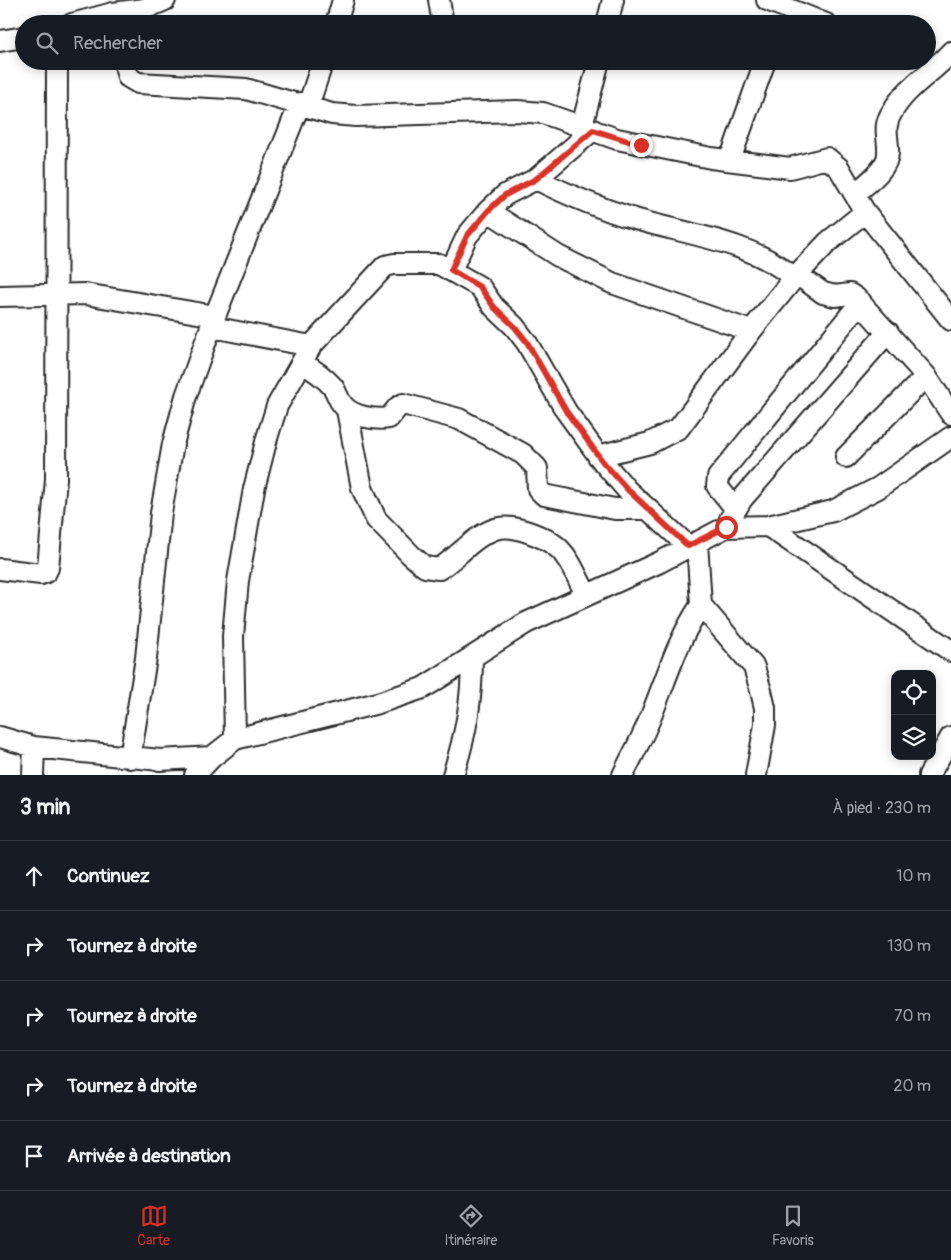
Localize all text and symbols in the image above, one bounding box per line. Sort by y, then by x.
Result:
search box [15,15,936,70]
icon: search [33,29,61,57]
text: Rechercher [73,31,163,55]
route end [630,134,653,157]
route start [715,516,738,539]
map controls [891,670,936,760]
button: locate [891,670,936,715]
button: layers [891,715,936,760]
text: 3 min [20,794,70,821]
text: À pied · 230 m [833,798,931,818]
icon: ahead [20,862,48,890]
text: Continuez [67,864,150,888]
text: 10 m [896,866,931,886]
icon: right [20,932,48,960]
text: Tournez à droite [67,934,197,958]
text: 130 m [887,936,931,956]
icon: right [20,1002,48,1030]
text: Tournez à droite [67,1004,197,1028]
text: 70 m [894,1006,931,1026]
icon: right [20,1072,48,1100]
text: Tournez à droite [67,1074,197,1098]
text: 20 m [893,1076,931,1096]
icon: arrive [20,1142,48,1170]
text: Arrivée à destination [67,1144,231,1168]
tab: Carte [137,1202,170,1249]
tab: Itinéraire [445,1202,497,1249]
tab: Favoris [772,1202,814,1249]

